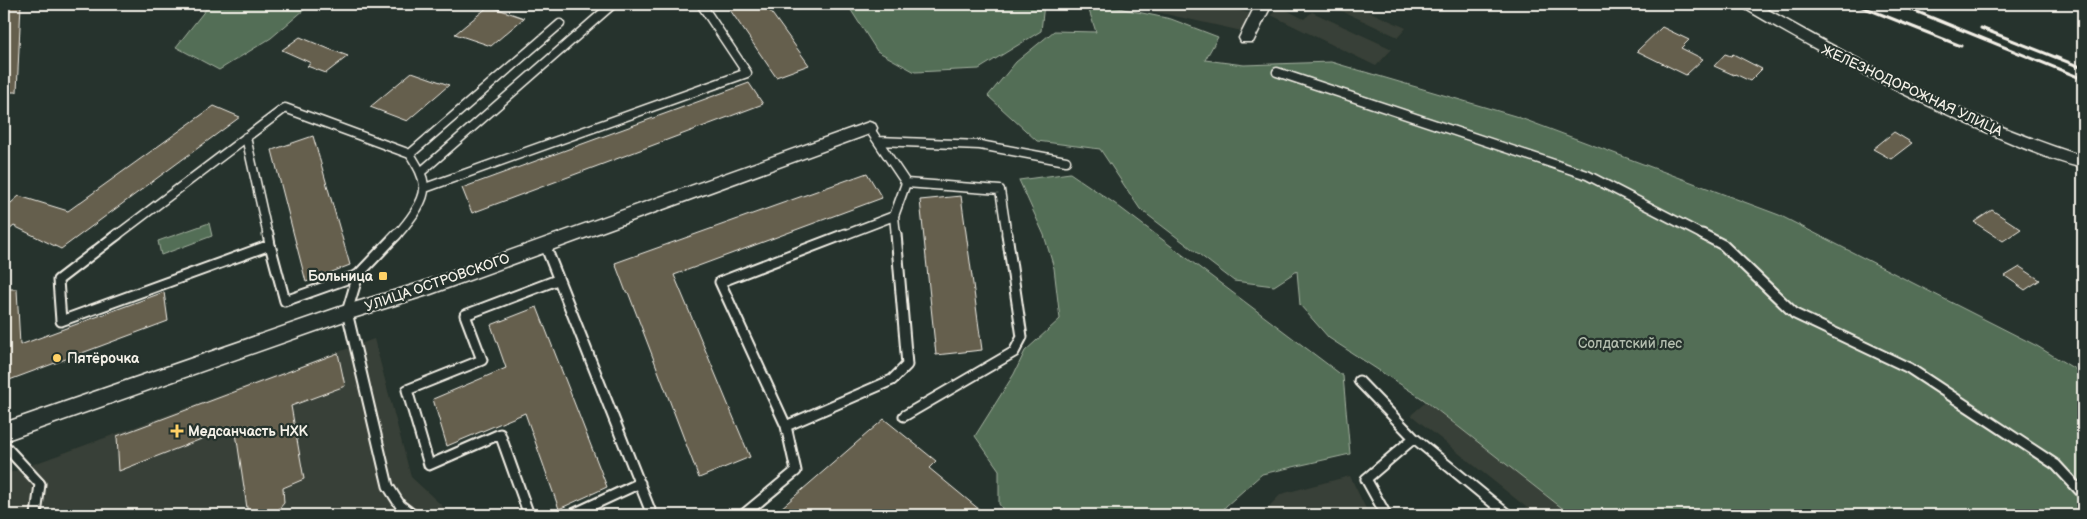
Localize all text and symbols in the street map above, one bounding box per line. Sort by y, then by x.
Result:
street label: ЖЕЛЕЗНОДОРОЖНАЯ УЛИЦА [1818,41,2006,140]
street label: УЛИЦА ОСТРОВСКОГО [362,250,512,315]
place label: Больница [308,268,374,285]
marker: Больница [377,270,389,282]
park label: Солдатский лес [1578,335,1682,352]
place label: Пятёрочка [67,350,140,367]
marker: Пятёрочка [51,352,63,364]
place label: Медсанчасть НХК [188,423,309,440]
marker: Медсанчасть НХК [170,424,184,438]

